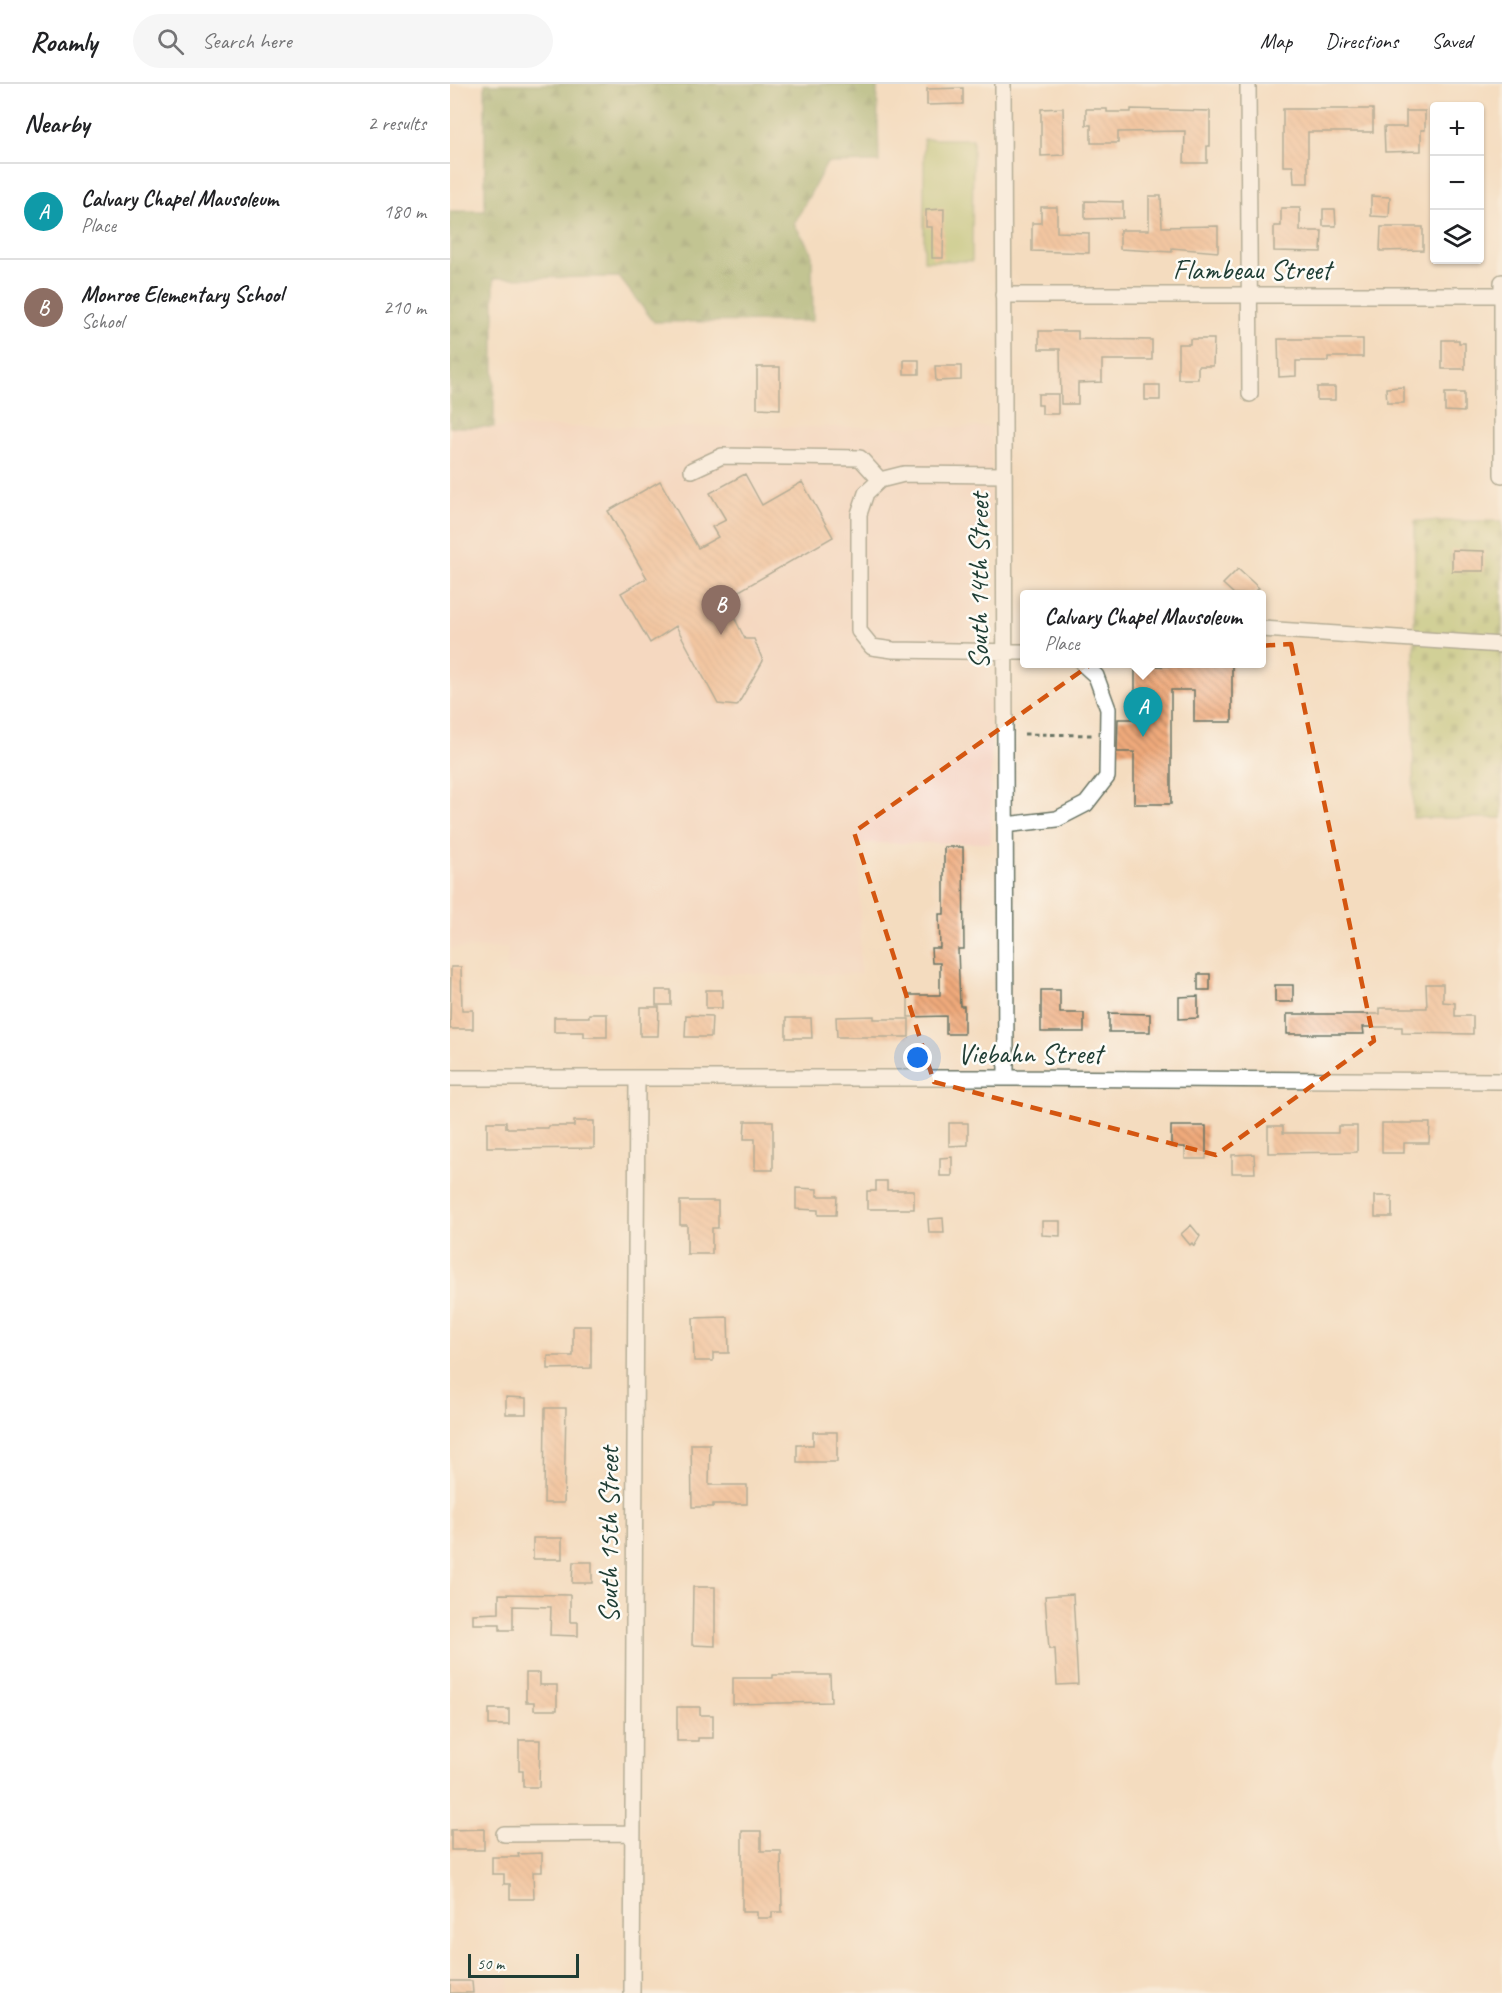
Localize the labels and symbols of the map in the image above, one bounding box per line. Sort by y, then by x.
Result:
street label: Flambeau Street [1173,252,1335,287]
street label: South 14th Street [961,490,996,669]
pin: B [702,586,740,635]
pin: A [1124,688,1162,737]
street label: Viebahn Street [958,1036,1106,1071]
your location [903,1043,932,1072]
street label: South 15th Street [591,1444,626,1623]
scale bar [468,1951,579,1978]

